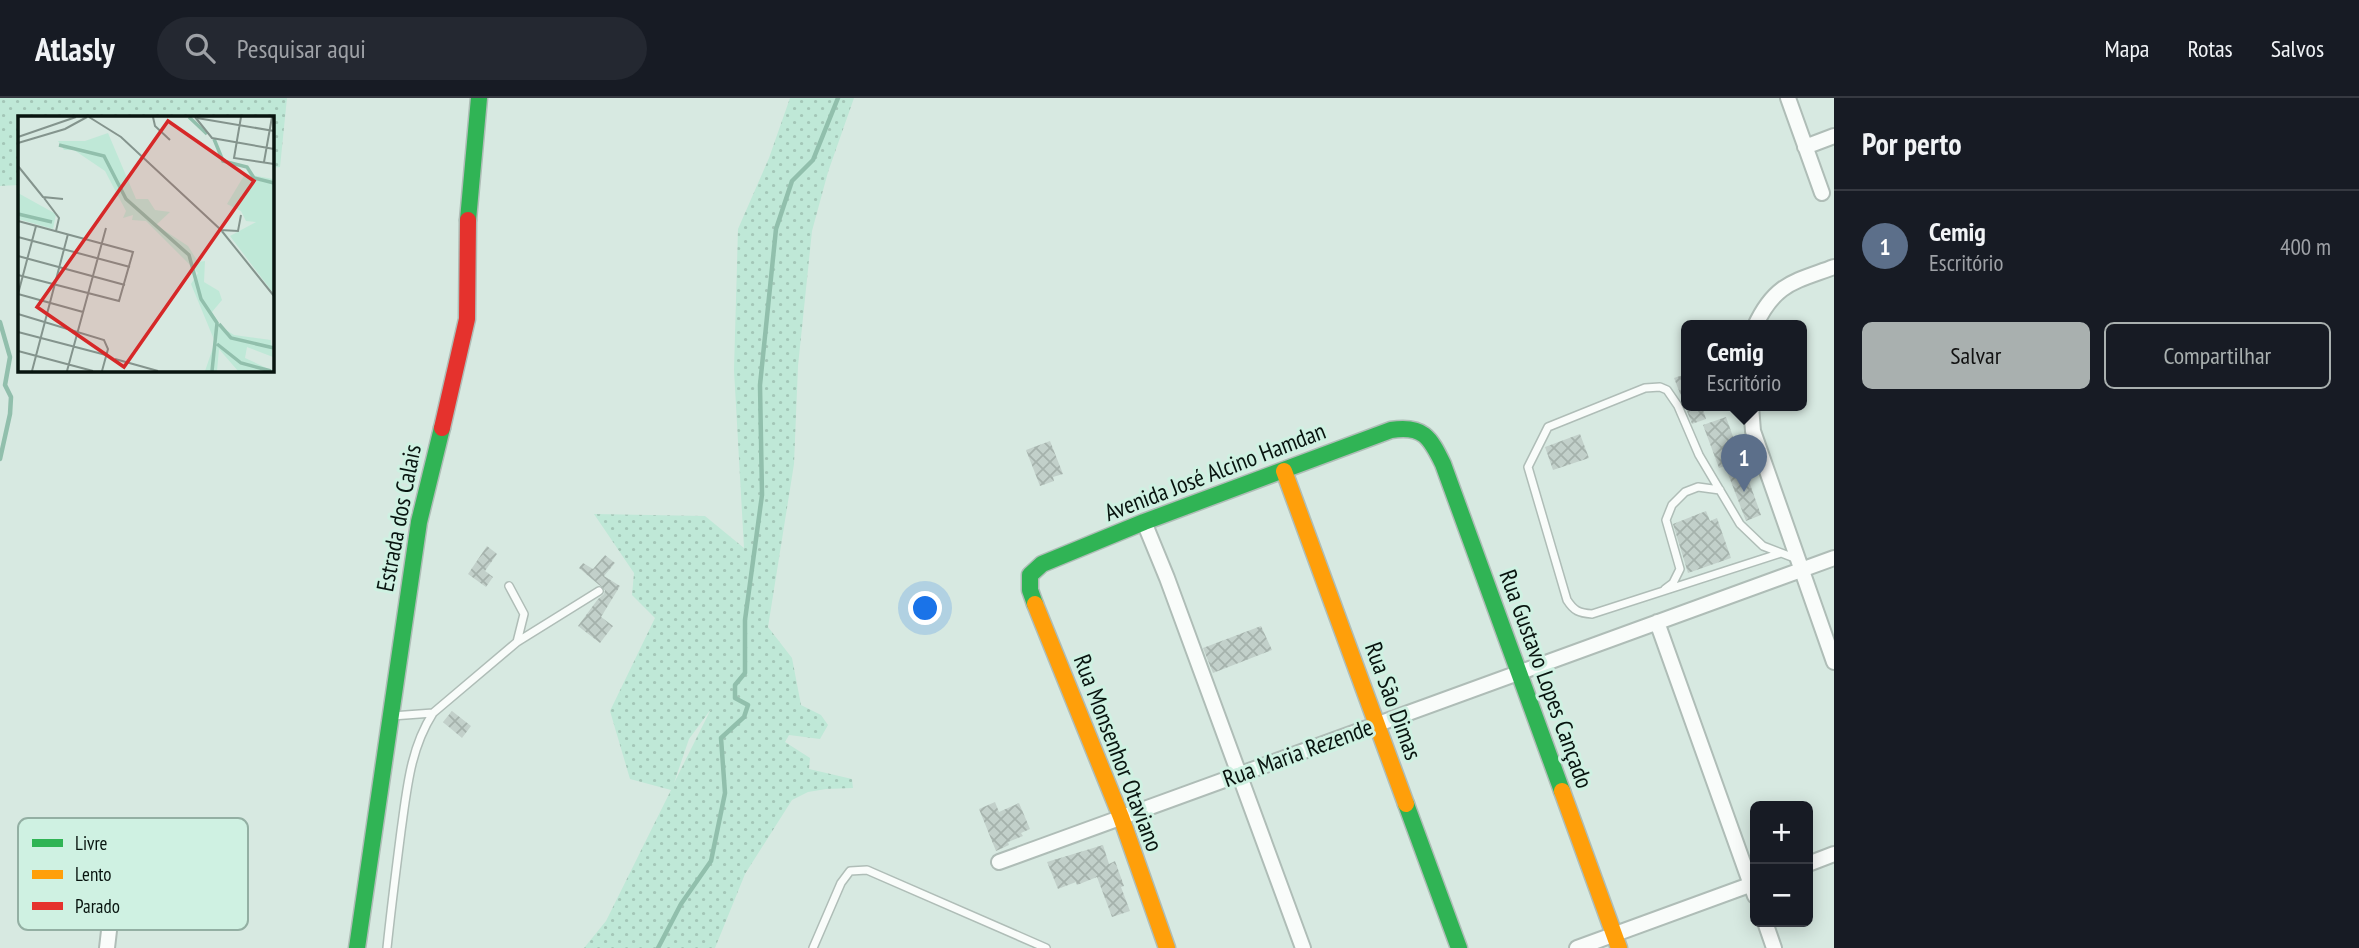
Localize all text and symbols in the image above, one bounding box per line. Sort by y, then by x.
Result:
search box [157,17,647,80]
text: Atlasly [35,27,115,70]
icon: search [181,29,219,67]
text: Pesquisar aqui [237,32,366,65]
text: Mapa [2105,33,2149,64]
text: Rotas [2187,33,2233,64]
text: Salvos [2271,33,2324,64]
inset map [18,116,273,371]
text: Por perto [1862,124,1962,163]
text: Cemig [1929,215,1986,248]
text: 1 [1880,232,1891,261]
text: 400 m [2280,232,2331,261]
text: Escritório [1929,248,2003,277]
popup [1681,320,1807,411]
button: Salvar [1862,322,2090,389]
button: Compartilhar [2104,322,2331,389]
text: Cemig [1707,335,1764,368]
text: Escritório [1707,368,1781,397]
street label: Avenida José Alcino Hamdan [1100,415,1330,528]
pin: 1 [1721,434,1767,492]
street label: Estrada dos Calais [369,442,428,594]
street label: Rua Gustavo Lopes Cançado [1492,565,1600,792]
your location [908,591,942,625]
street label: Rua São Dimas [1358,638,1429,764]
street label: Rua Monsenhor Otaviano [1067,650,1170,856]
street label: Rua Maria Rezende [1219,711,1377,794]
map controls [1750,801,1813,927]
button: + [1750,801,1813,864]
legend [18,818,248,930]
text: Livre [75,831,108,855]
text: Lento [75,862,112,886]
button: − [1750,864,1813,927]
text: Parado [75,894,120,918]

